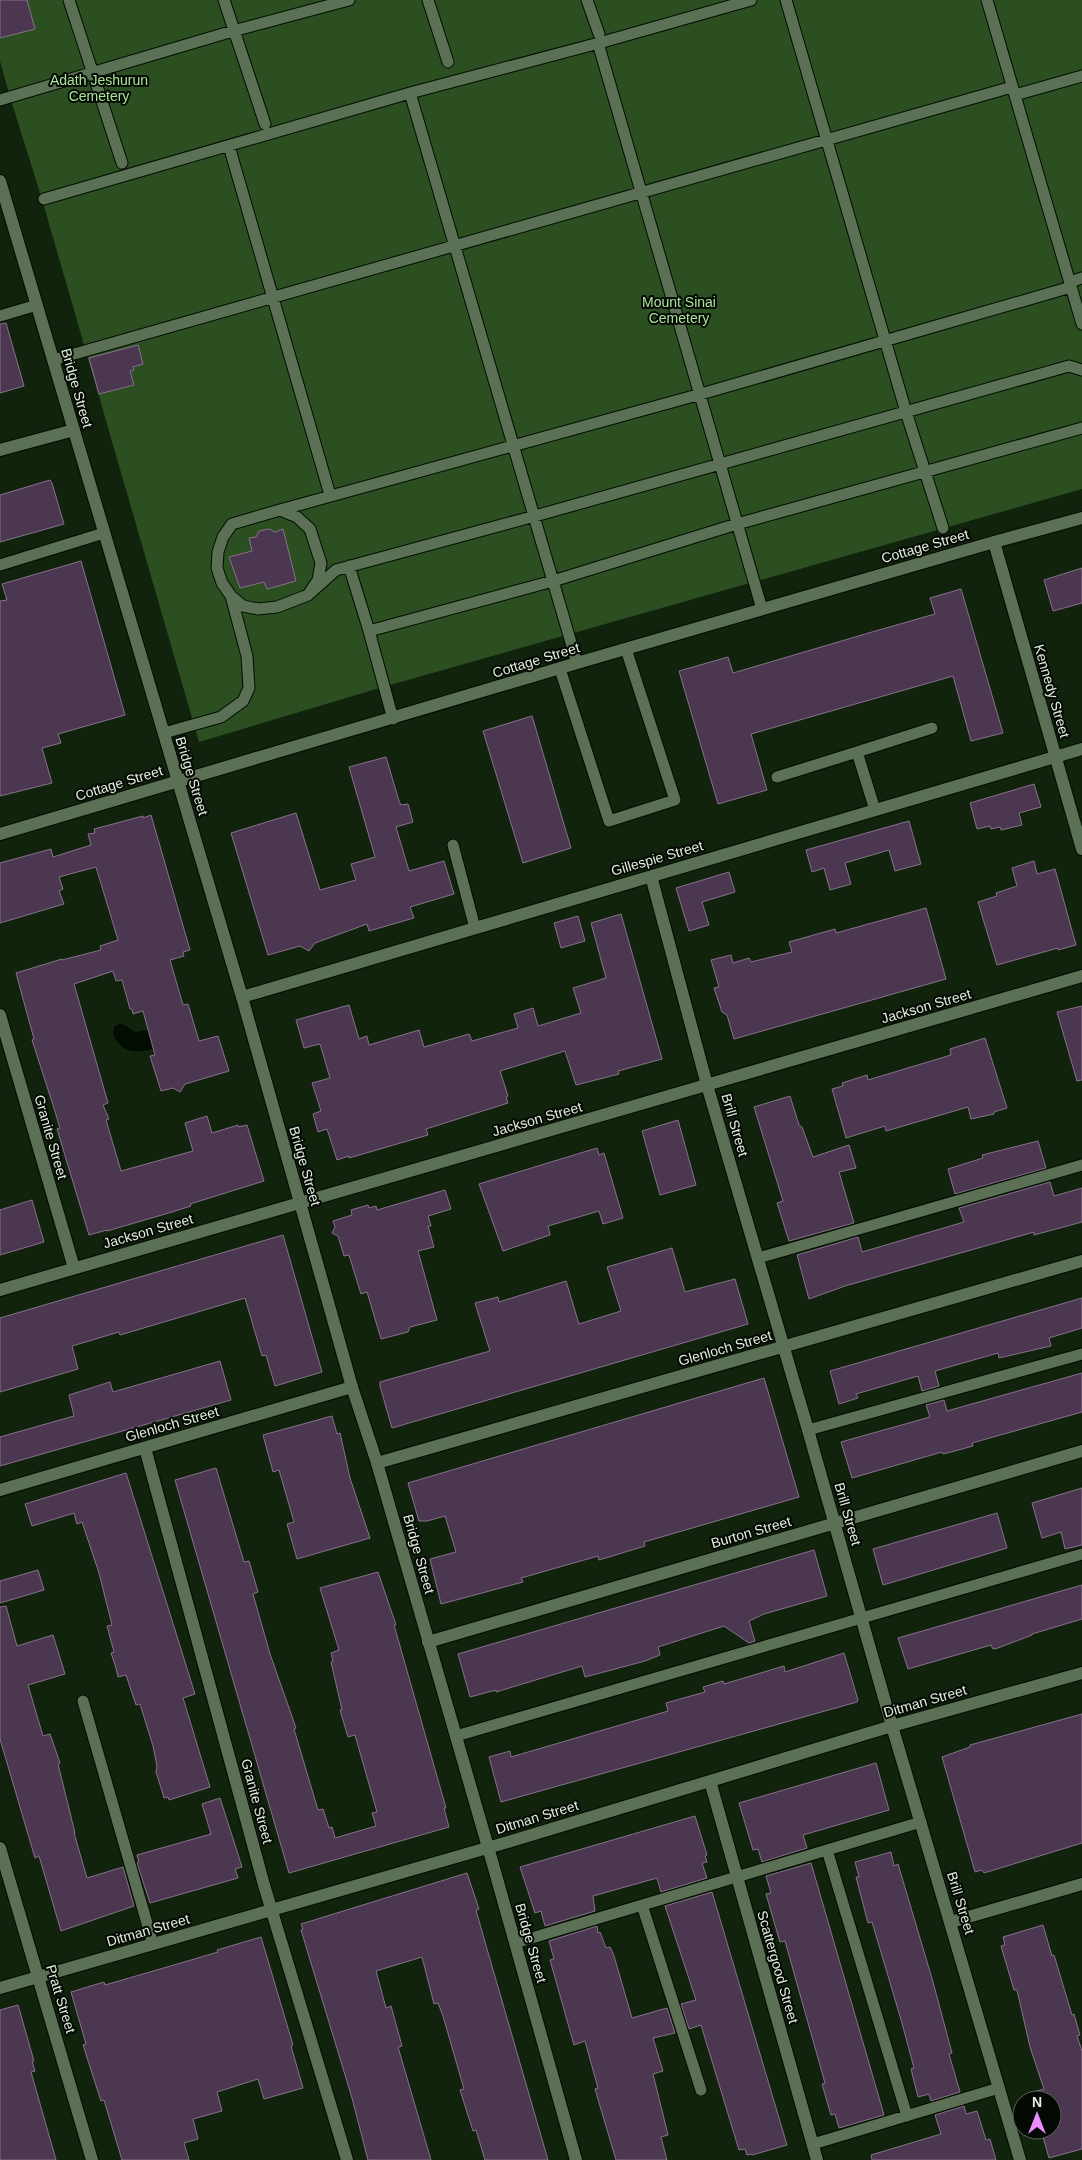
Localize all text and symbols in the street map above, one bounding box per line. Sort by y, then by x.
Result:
park label: Adath Jeshurun Cemetery [50,72,148,104]
park label: Mount Sinai Cemetery [642,294,716,326]
street label: Bridge Street [58,347,96,430]
street label: Cottage Street [879,526,971,566]
street label: Cottage Street [490,639,582,681]
street label: Kennedy Street [1031,642,1073,740]
street label: Bridge Street [172,735,212,818]
street label: Cottage Street [73,762,165,804]
street label: Gillespie Street [609,837,705,879]
street label: Jackson Street [879,986,973,1026]
street label: Brill Street [718,1092,752,1158]
street label: Granite Street [31,1093,71,1181]
street label: Jackson Street [490,1099,584,1139]
street label: Bridge Street [286,1125,324,1208]
street label: Jackson Street [101,1211,195,1251]
street label: Glenloch Street [676,1327,774,1369]
street label: Glenloch Street [123,1403,221,1445]
street label: Brill Street [831,1481,865,1547]
street label: Bridge Street [400,1513,438,1596]
street label: Burton Street [709,1513,793,1551]
street label: Ditman Street [882,1681,968,1720]
street label: Granite Street [238,1757,276,1845]
street label: Ditman Street [494,1797,580,1837]
street label: Brill Street [944,1870,978,1936]
street label: Bridge Street [512,1902,550,1985]
street label: Scattergood Street [754,1909,802,2025]
street label: Ditman Street [105,1910,191,1949]
street label: Pratt Street [43,1963,79,2035]
north arrow [1012,2090,1062,2140]
text: N [1032,2094,1042,2110]

